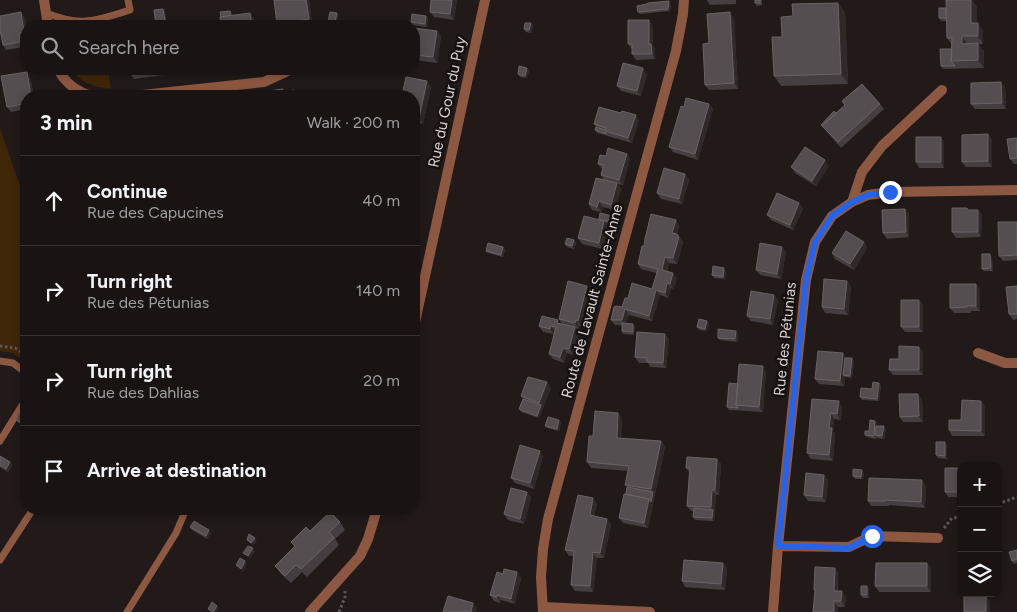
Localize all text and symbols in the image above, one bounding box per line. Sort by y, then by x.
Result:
search box [20,20,420,75]
icon: search [38,34,66,62]
street label: Rue du Gour du Puy [424,35,470,169]
text: Search here [78,36,180,59]
text: 3 min [40,110,92,135]
text: Walk · 200 m [307,113,400,132]
text: Continue [87,180,167,203]
route end [879,181,902,204]
icon: ahead [40,187,68,215]
text: 40 m [362,191,400,210]
street label: Route de Lavault Sainte-Anne [557,202,627,400]
text: Rue des Capucines [87,203,224,222]
text: Turn right [87,270,173,293]
icon: right [40,277,68,305]
text: 140 m [356,281,400,300]
street label: Rue des Pétunias [770,281,800,397]
text: Rue des Pétunias [87,293,209,312]
text: Turn right [87,360,173,383]
icon: right [40,367,68,395]
text: 20 m [363,371,400,390]
text: Rue des Dahlias [87,383,199,402]
icon: arrive [40,457,68,485]
text: Arrive at destination [87,459,266,482]
map controls [957,462,1002,597]
button: + [957,462,1002,507]
button: − [957,507,1002,552]
route start [861,525,884,548]
button: layers [957,552,1002,597]

